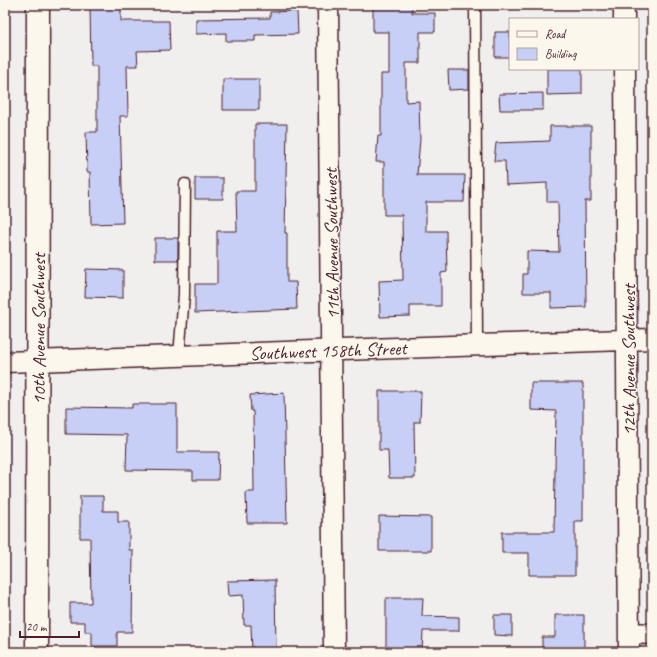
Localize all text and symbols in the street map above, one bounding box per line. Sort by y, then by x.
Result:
legend [509,18,639,70]
text: Road [545,26,567,42]
text: Building [545,46,577,62]
street label: 11th Avenue Southwest [319,166,345,320]
street label: 10th Avenue Southwest [27,252,51,405]
street label: 12th Avenue Southwest [617,283,641,436]
street label: Southwest 158th Street [249,336,409,366]
scale bar [20,613,79,639]
text: 20 m [26,619,48,635]

